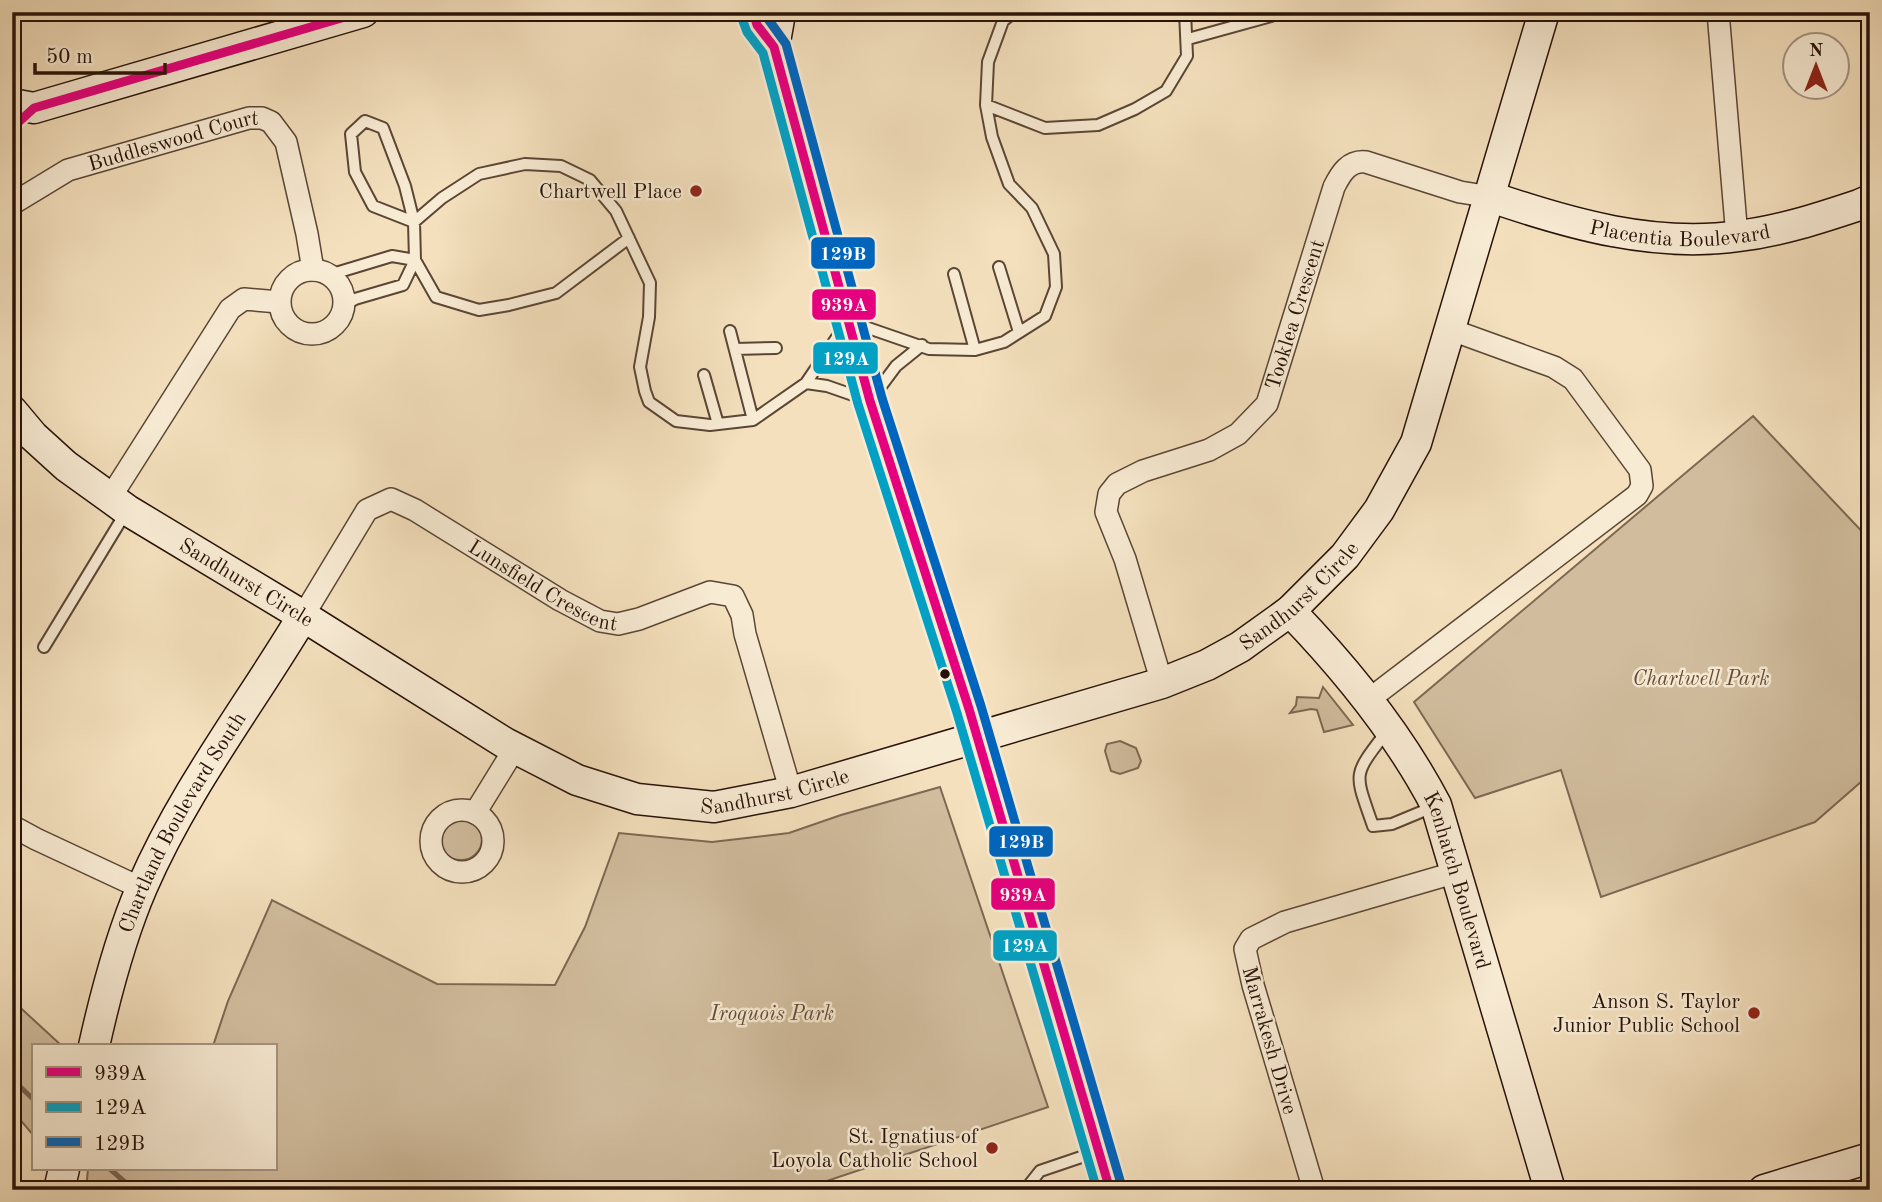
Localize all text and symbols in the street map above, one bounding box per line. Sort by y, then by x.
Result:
scale bar [35,32,164,76]
north arrow [1780,32,1850,102]
text: N [1809,42,1824,61]
text: 50 m [46,47,93,68]
street label: Buddleswood Court [86,109,259,176]
place label: Chartwell Place [539,182,682,203]
marker: Chartwell Place [688,183,704,199]
street label: Placentia Boulevard [1587,218,1772,251]
line badge: 129B [810,236,876,270]
street label: Tooklea Crescent [1263,237,1329,393]
text: 129B [820,246,866,265]
line badge: 939A [811,288,877,321]
text: 939A [820,297,868,316]
line badge: 129A [812,341,879,375]
text: 129A [822,351,870,370]
street label: Sandhurst Circle [175,535,316,632]
street label: Lunsfield Crescent [464,537,619,636]
street label: Sandhurst Circle [1236,539,1363,656]
unlabelled marker [938,667,952,681]
park label: Chartwell Park [1633,669,1769,690]
street label: Chartland Boulevard South [116,709,251,936]
street label: Sandhurst Circle [699,766,852,819]
street label: Kenhatch Boulevard [1419,789,1493,972]
line badge: 129B [988,825,1054,858]
text: 129B [998,834,1044,853]
line badge: 939A [990,877,1056,911]
text: 939A [999,887,1047,906]
line badge: 129A [992,929,1058,962]
text: 129A [1001,938,1049,957]
street label: Marrakesh Drive [1237,964,1300,1117]
place label: Anson S. Taylor Junior Public School [1553,992,1740,1037]
park label: Iroquois Park [709,1004,834,1025]
marker: Anson S. Taylor Junior Public School [1746,1005,1762,1021]
legend [32,1044,276,1170]
text: 939A [94,1064,147,1085]
text: 129A [94,1098,147,1119]
place label: St. Ignatius of Loyola Catholic School [771,1127,979,1172]
text: 129B [94,1134,145,1155]
marker: St. Ignatius of Loyola Catholic School [984,1140,1000,1156]

